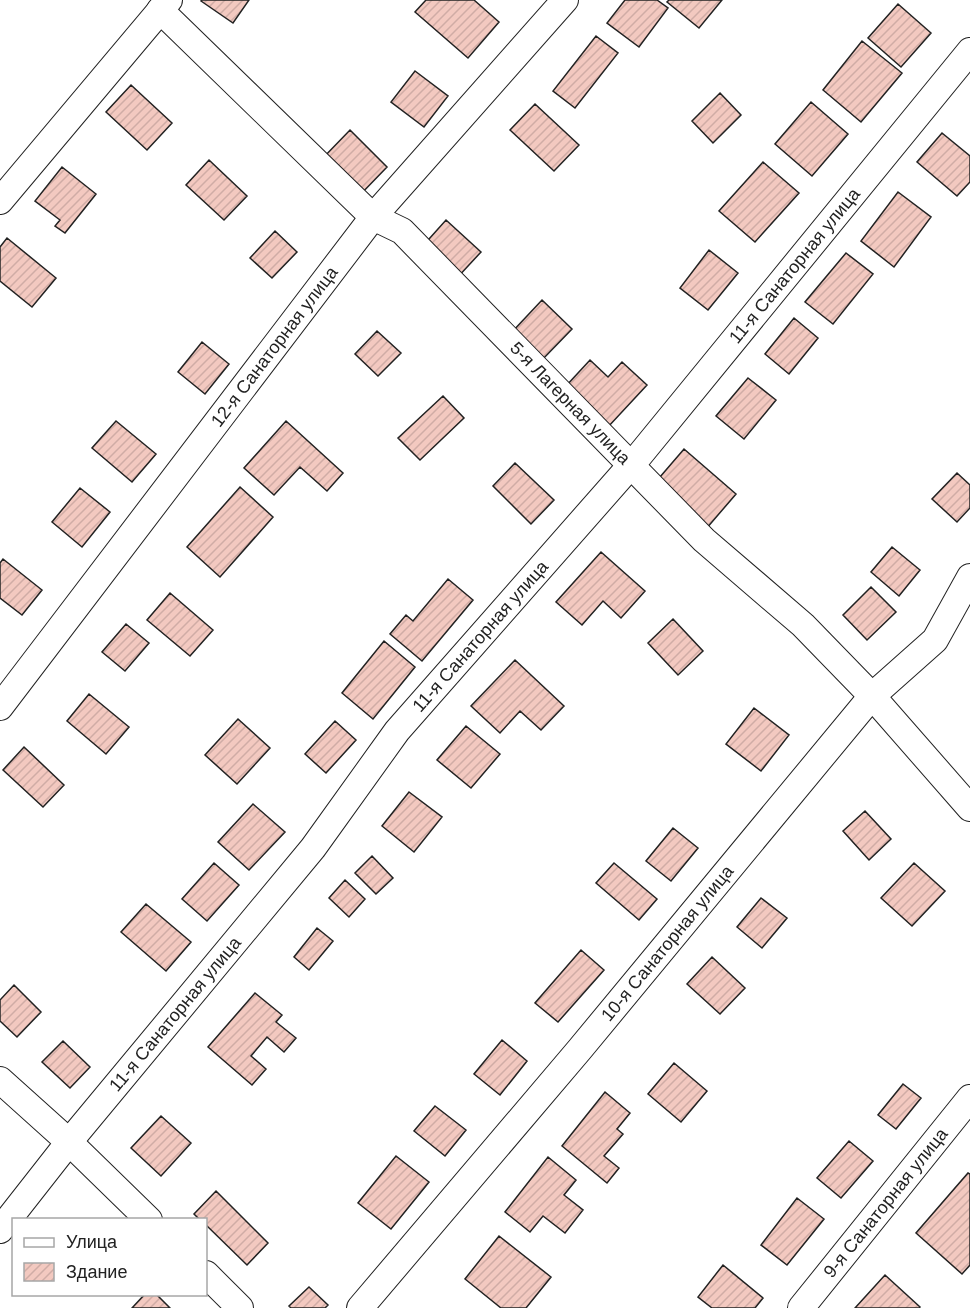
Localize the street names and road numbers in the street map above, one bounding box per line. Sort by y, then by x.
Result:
street label: 11-я Санаторная улица [725,183,864,347]
street label: 12-я Санаторная улица [207,262,342,431]
street label: 5-я Лагерная улица [506,338,635,469]
street label: 11-я Санаторная улица [409,556,553,716]
street label: 10-я Санаторная улица [597,861,738,1025]
street label: 11-я Санаторная улица [105,932,246,1095]
street label: 9-я Санаторная улица [820,1123,952,1282]

